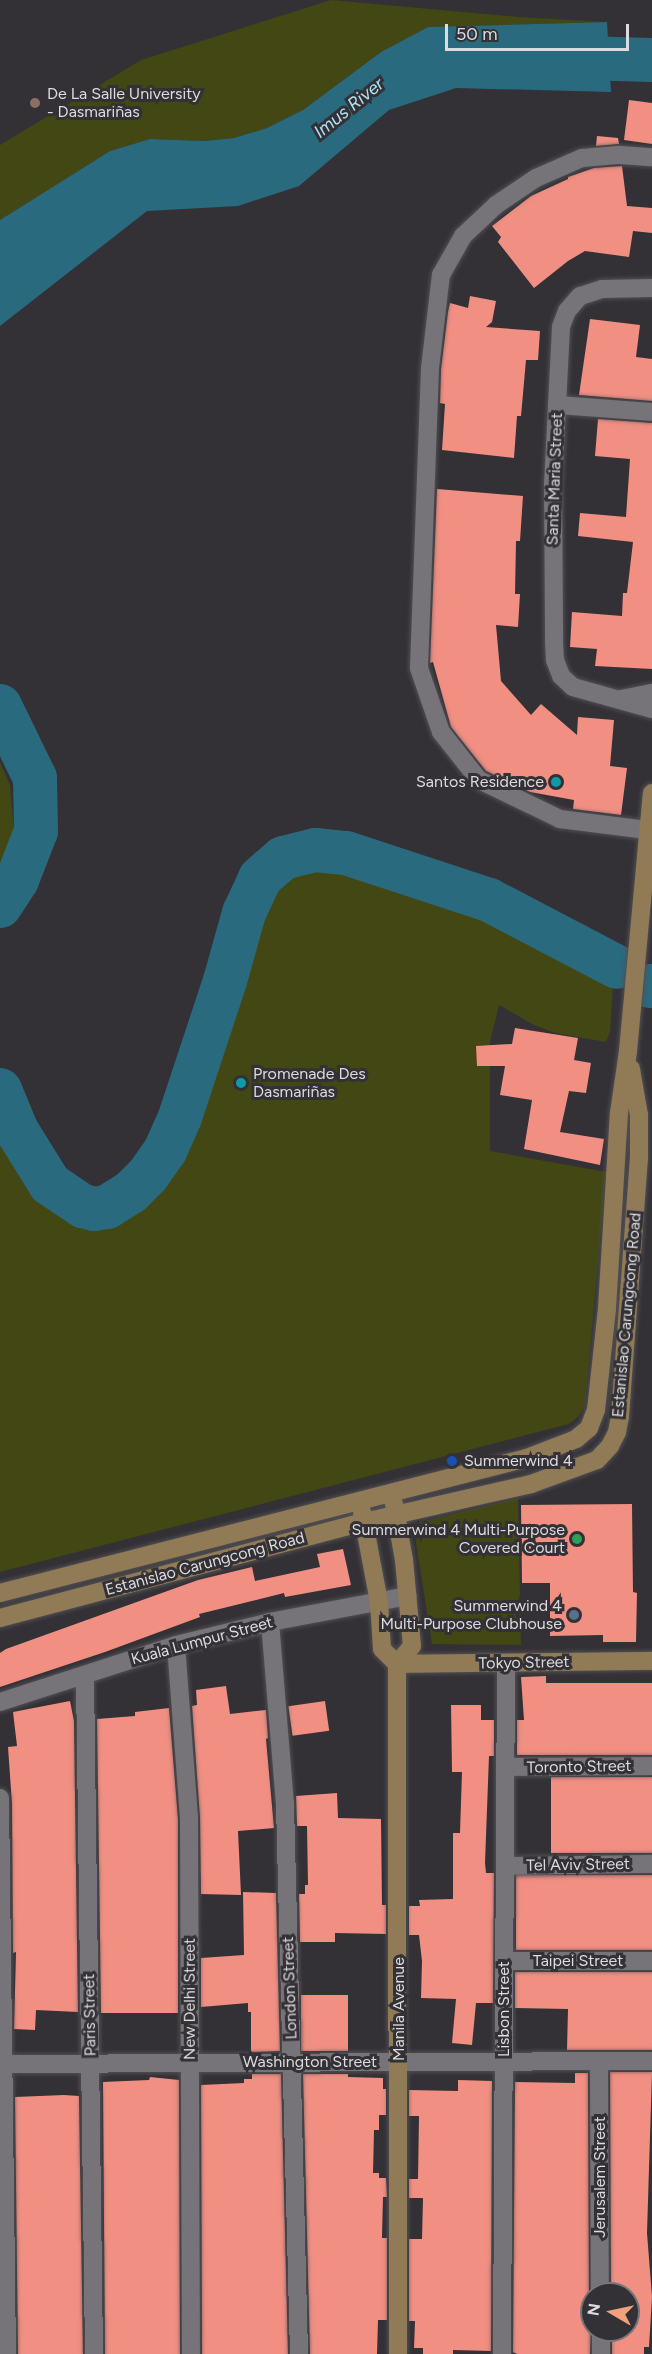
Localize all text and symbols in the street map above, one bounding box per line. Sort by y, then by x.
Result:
scale bar [448,12,632,50]
text: 50 m [456,23,498,45]
water label: Imus River [310,73,388,143]
place label: De La Salle University - Dasmariñas [47,84,201,122]
marker: De La Salle University - Dasmariñas [28,96,42,110]
street label: Santa Maria Street [543,412,567,546]
place label: Santos Residence [416,772,544,792]
marker: Santos Residence [549,775,563,789]
place label: Promenade Des Dasmariñas [253,1064,366,1102]
marker: Promenade Des Dasmariñas [234,1076,248,1090]
street label: Estanislao Carungcong Road [608,1212,646,1418]
place label: Summerwind 4 [464,1451,573,1471]
marker: Summerwind 4 [445,1454,459,1468]
place label: Summerwind 4 Multi-Purpose Covered Court [352,1520,565,1558]
street label: Estanislao Carungcong Road [103,1528,307,1600]
marker: Summerwind 4 Multi-Purpose Covered Court [570,1532,584,1546]
place label: Summerwind 4 Multi-Purpose Clubhouse [380,1596,562,1634]
marker: Summerwind 4 Multi-Purpose Clubhouse [567,1608,581,1622]
street label: Kuala Lumpur Street [129,1613,275,1669]
street label: Tokyo Street [478,1653,570,1673]
street label: Toronto Street [526,1756,632,1778]
street label: Tel Aviv Street [526,1854,630,1876]
street label: London Street [279,1936,301,2040]
street label: New Delhi Street [180,1938,200,2060]
street label: Taipei Street [533,1951,623,1971]
street label: Manila Avenue [389,1957,409,2061]
street label: Lisbon Street [494,1961,514,2057]
street label: Paris Street [80,1974,100,2056]
street label: Washington Street [243,2052,377,2072]
street label: Jerusalem Street [590,2116,610,2238]
north arrow [580,2282,640,2342]
text: N [583,2302,604,2317]

